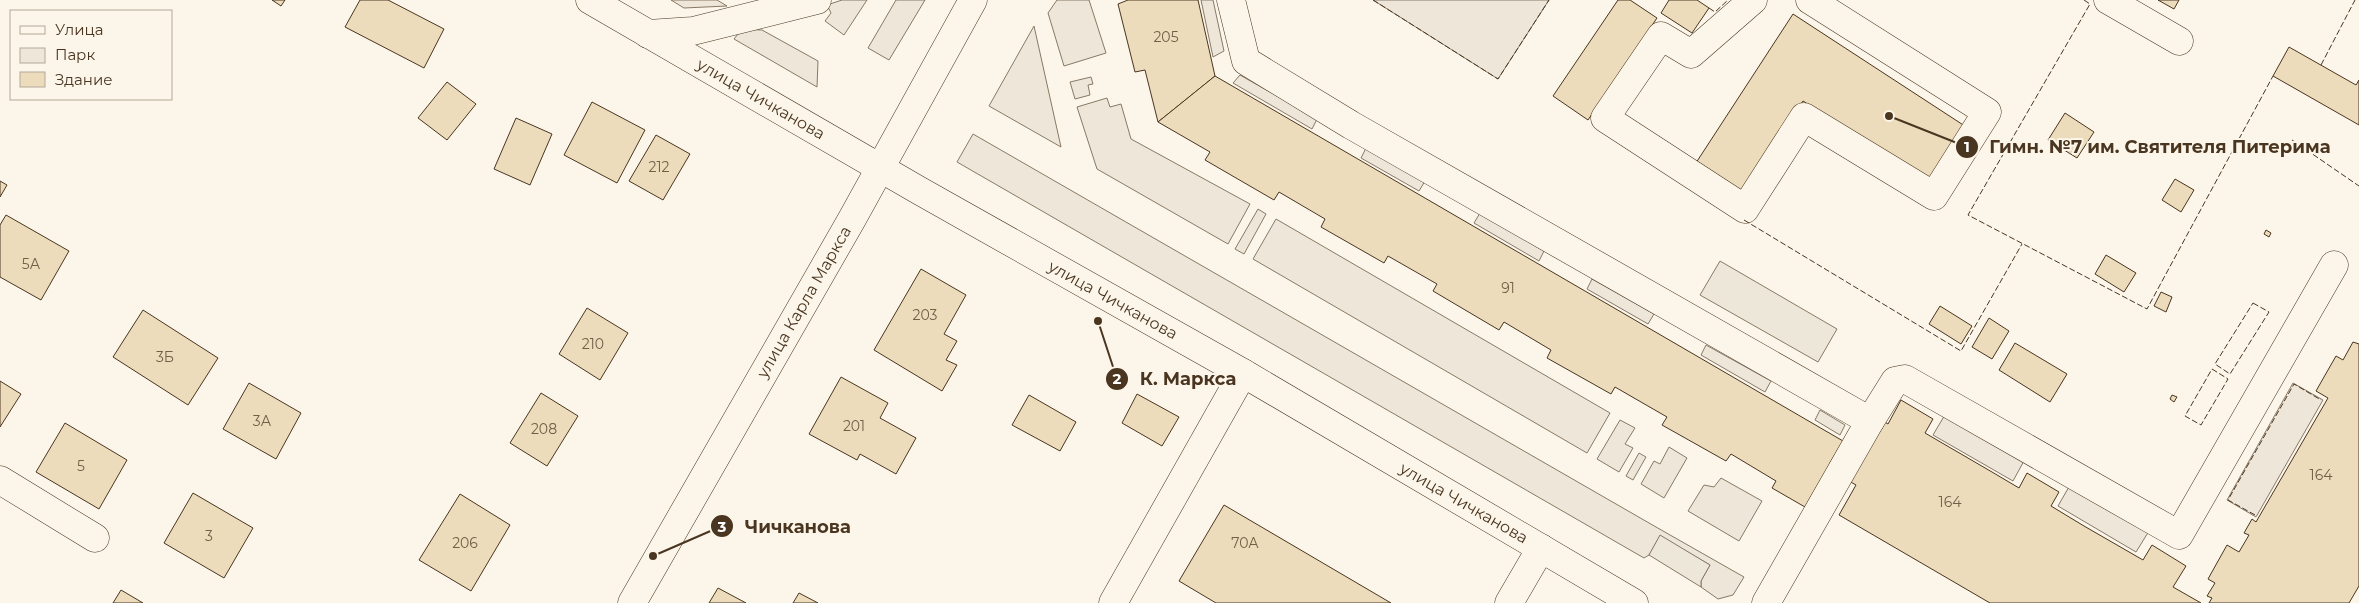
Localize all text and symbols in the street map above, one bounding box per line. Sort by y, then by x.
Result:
legend [10,10,172,100]
text: Улица [55,20,103,39]
house number: 205 [1153,28,1179,46]
text: Парк [55,45,95,64]
street label: улица Чичканова [693,54,828,143]
text: Здание [55,70,113,89]
callout: Гимн. №7 им. Святителя Питерима [1955,130,2341,163]
text: Гимн. №7 им. Святителя Питерима [1989,136,2331,158]
text: 1 [1964,137,1970,156]
house number: 212 [649,158,670,176]
street label: улица Карла Маркса [752,223,855,382]
house number: 5А [22,255,41,273]
street label: улица Чичканова [1044,256,1181,343]
house number: 91 [1501,279,1515,297]
house number: 203 [913,306,938,324]
house number: 210 [582,335,604,353]
house number: 3Б [156,348,174,366]
callout: К. Маркса [1105,363,1246,396]
text: К. Маркса [1140,368,1236,390]
text: 2 [1113,369,1122,388]
house number: 3А [253,412,272,430]
house number: 201 [843,417,865,435]
house number: 208 [531,420,557,438]
house number: 5 [77,457,85,475]
street label: улица Чичканова [1396,458,1531,547]
house number: 164 [2310,466,2333,484]
house number: 164 [1939,493,1962,511]
callout: Чичканова [710,510,861,543]
text: Чичканова [745,516,851,538]
text: 3 [717,517,727,536]
house number: 3 [205,527,213,545]
house number: 206 [452,534,478,552]
house number: 70А [1231,534,1259,552]

